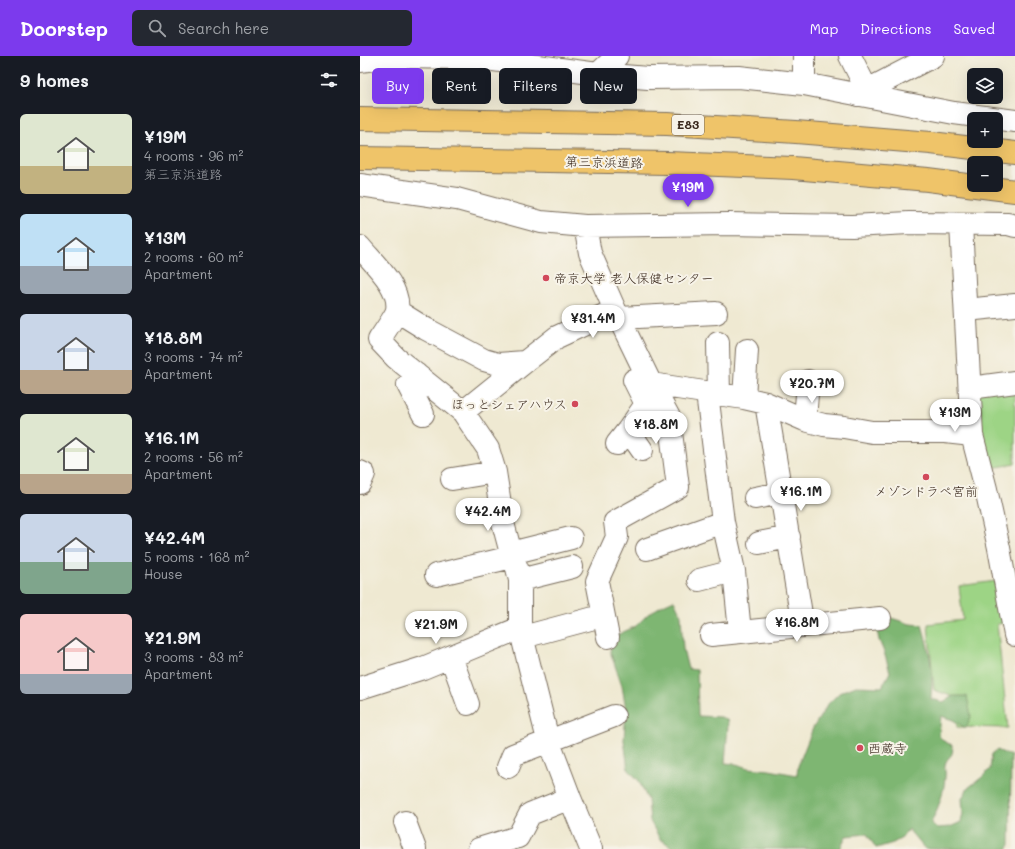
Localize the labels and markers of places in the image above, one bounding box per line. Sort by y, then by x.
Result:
pin: ¥19M [664,174,712,208]
place label: 帝京大学 老人保健センター [554,269,714,286]
marker: 帝京大学 老人保健センター [541,273,551,283]
pin: ¥31.4M [560,305,626,339]
pin: ¥20.7M [779,370,845,404]
place label: ほっとシェアハウス [451,395,567,412]
marker: ほっとシェアハウス [570,399,580,409]
pin: ¥13M [931,399,979,433]
pin: ¥18.8M [623,411,689,445]
marker: メゾンドラぺ宮前 [921,472,931,482]
pin: ¥16.1M [768,478,834,512]
place label: メゾンドラぺ宮前 [874,482,978,499]
pin: ¥42.4M [455,498,521,532]
pin: ¥16.8M [764,609,830,643]
pin: ¥21.9M [403,611,469,645]
place label: 西蔵寺 [868,739,907,756]
marker: 西蔵寺 [855,743,865,753]

